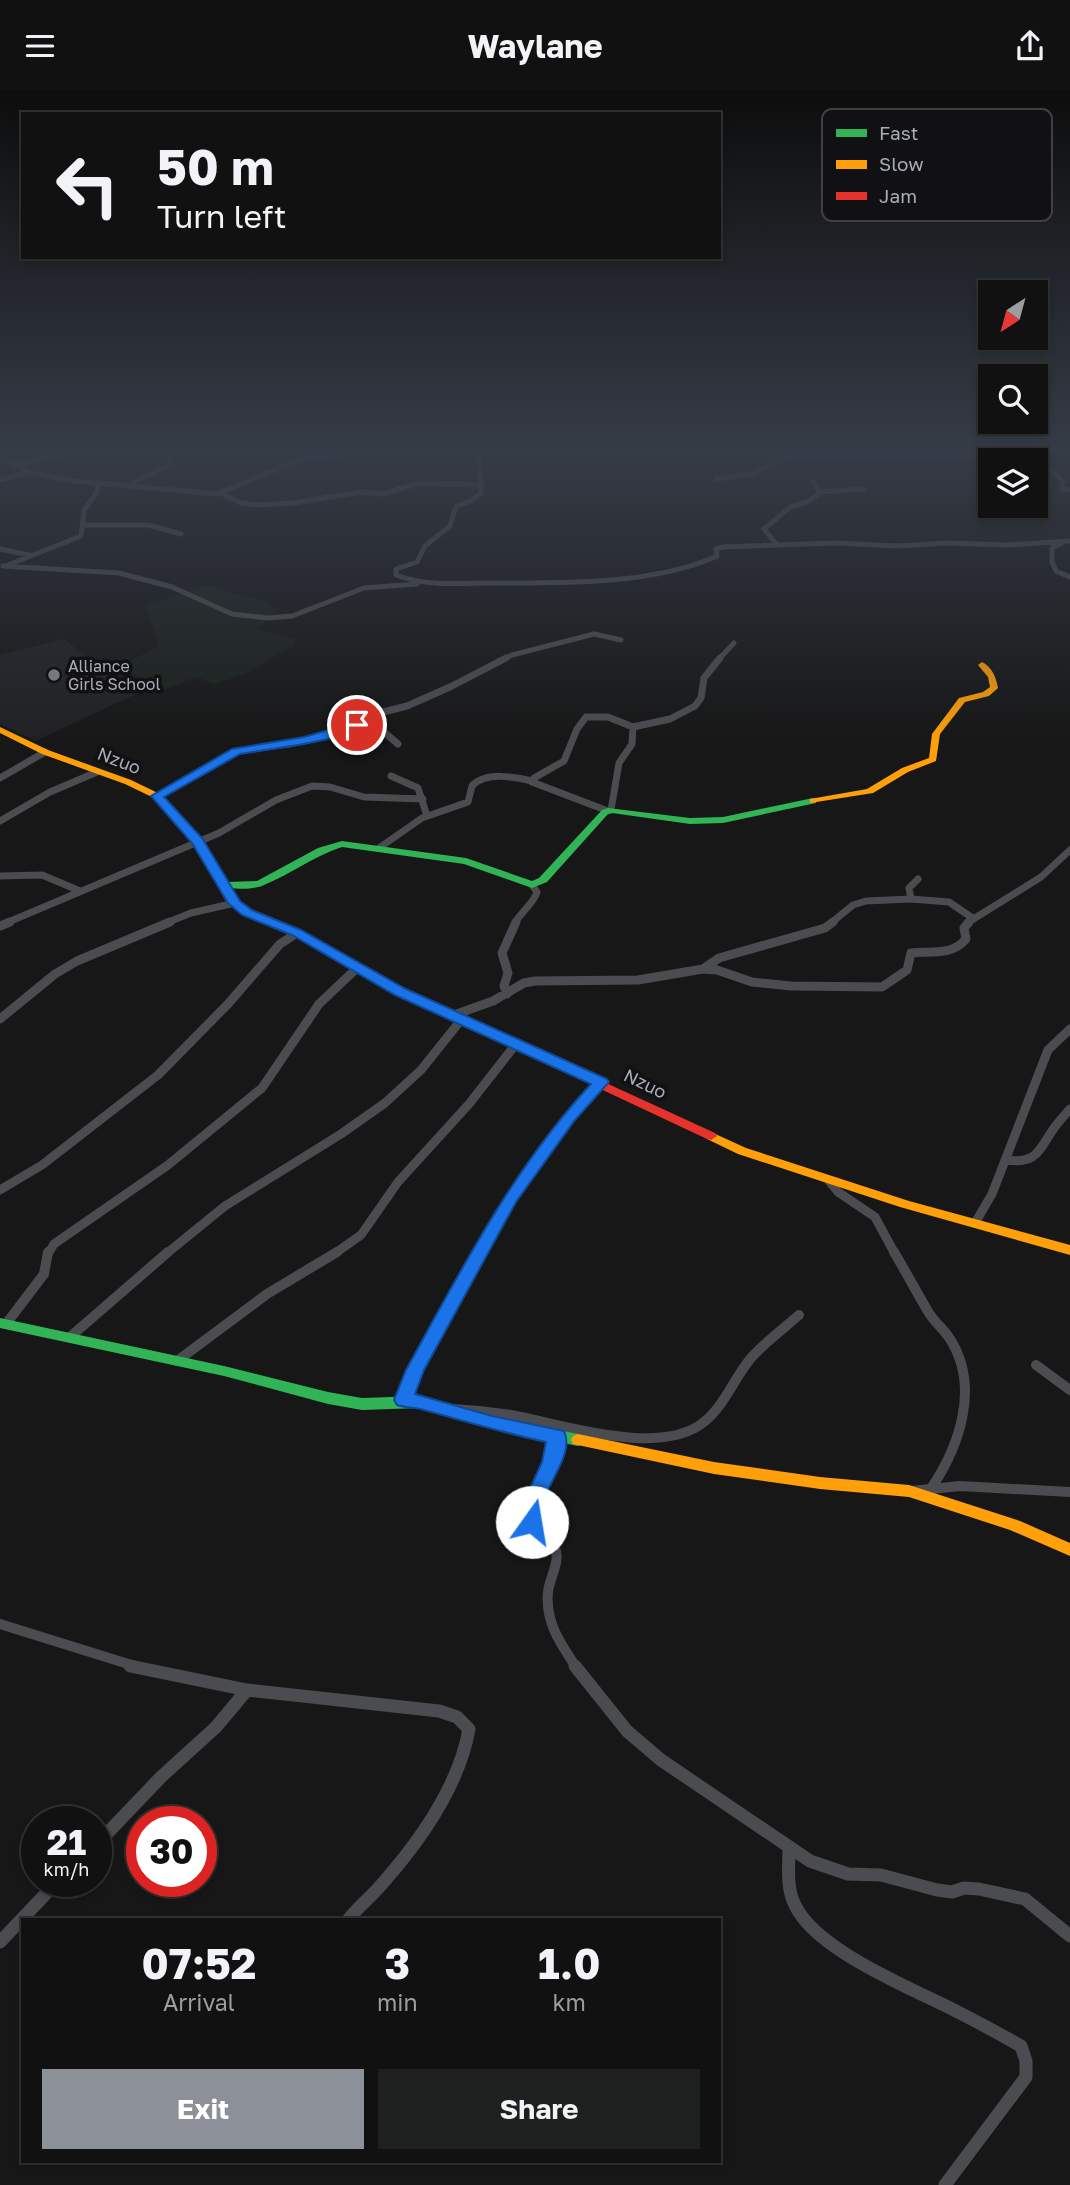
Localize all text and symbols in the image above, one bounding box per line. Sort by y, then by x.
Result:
icon: menu [21,27,59,65]
text: Waylane [467,27,603,65]
icon: share [1011,27,1049,65]
legend [822,109,1052,221]
text: Fast [879,121,918,144]
text: 50 m [157,137,274,196]
icon: left [42,140,133,231]
text: Slow [879,152,924,175]
text: Jam [879,184,917,207]
text: Turn left [157,197,286,235]
north arrow [978,280,1048,350]
map controls [978,280,1048,518]
button: search [978,364,1048,434]
button: layers [978,448,1048,518]
place label: Alliance Girls School [68,656,161,694]
marker: Alliance Girls School [46,667,62,683]
pin [327,695,387,755]
icon: arrive [338,706,376,744]
street label: Nzuo [95,742,144,778]
street label: Nzuo [621,1063,670,1103]
position arrow [495,1485,569,1559]
speed limit sign: 30 [126,1806,217,1897]
text: 21 [47,1821,86,1863]
text: km/h [44,1858,89,1880]
text: 07:52 [142,1938,256,1988]
text: 3 [384,1938,410,1988]
text: 1.0 [538,1938,600,1988]
text: Arrival [163,1988,235,2016]
text: min [377,1988,418,2016]
text: km [553,1988,586,2016]
button: Exit [42,2069,364,2149]
button: Share [378,2069,700,2149]

